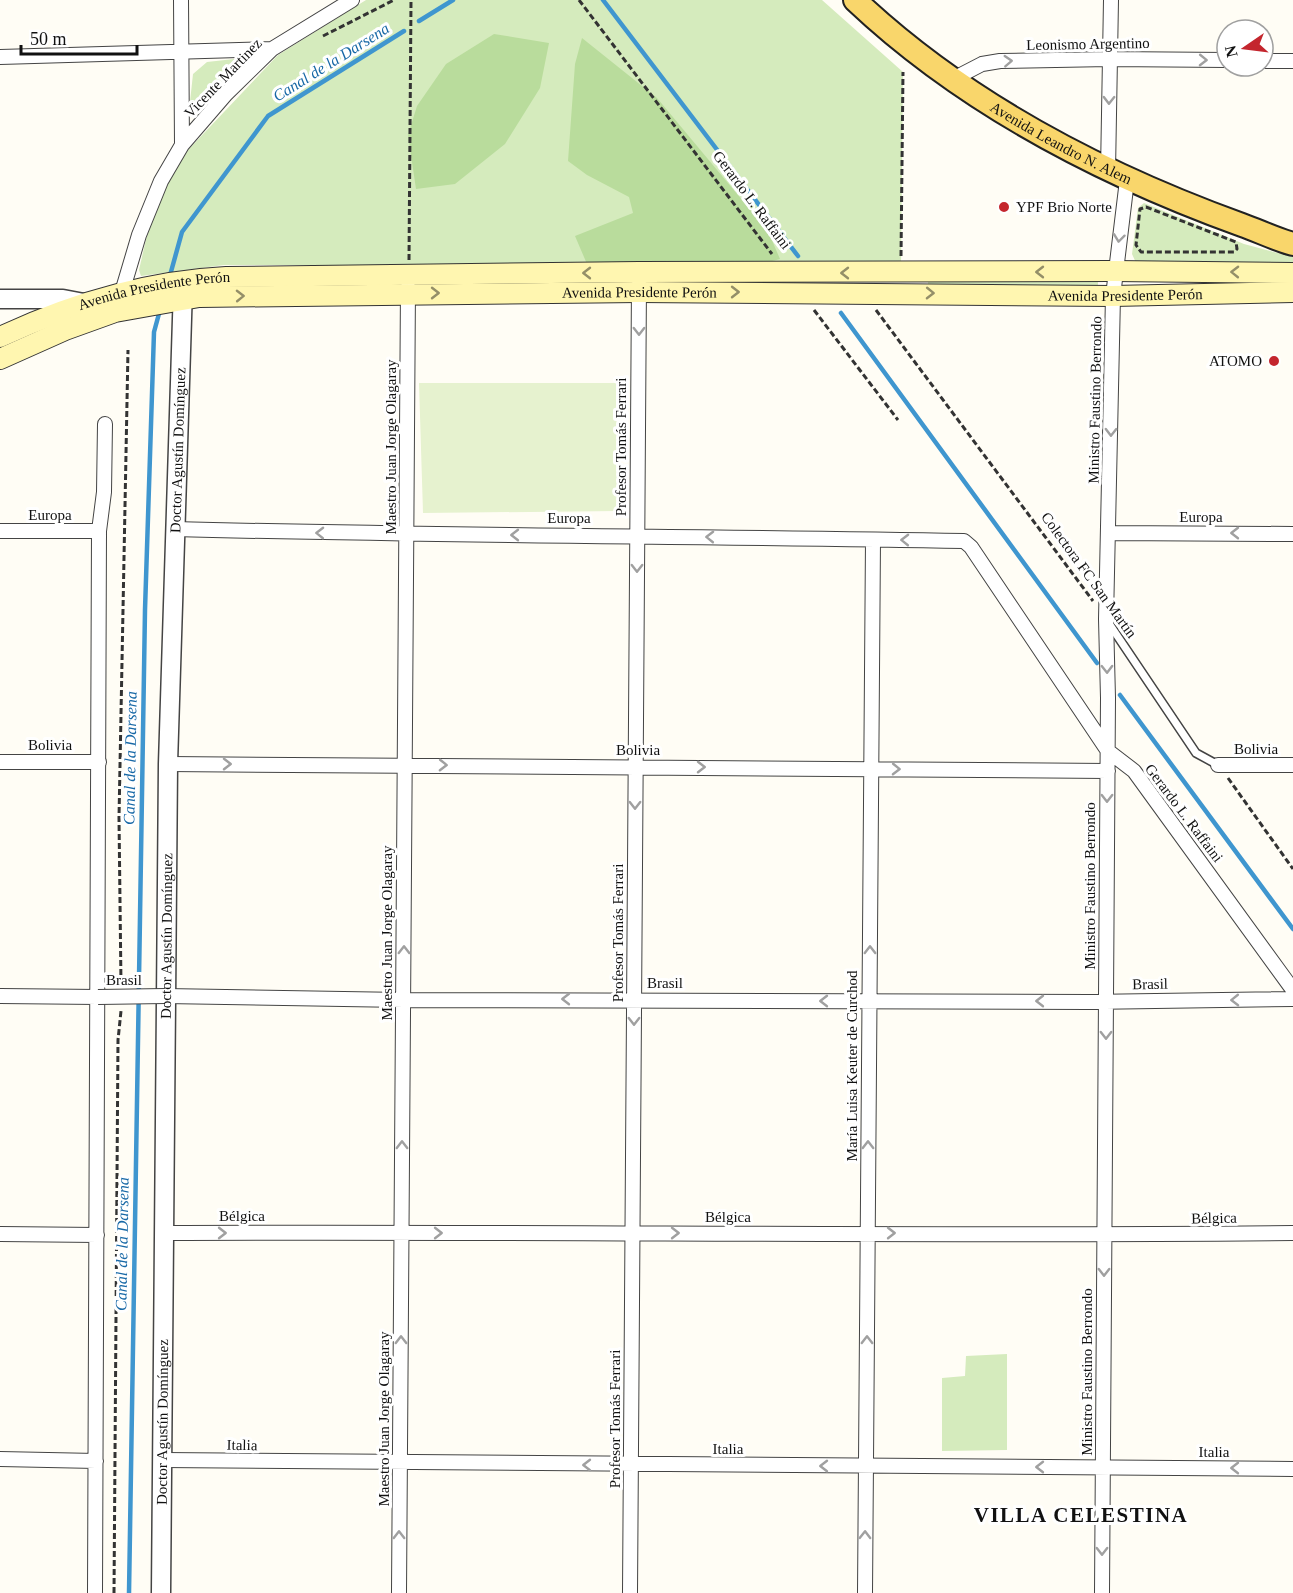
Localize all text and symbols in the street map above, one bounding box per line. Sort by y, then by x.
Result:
scale bar [21,18,136,56]
north arrow [1215,18,1275,78]
water label: Canal de la Darsena [270,19,392,105]
text: 50 m [30,29,67,49]
street label: Vicente Martinez [181,35,265,121]
street label: Leonismo Argentino [1026,35,1150,53]
text: N [1221,43,1241,59]
one-way arrow [1198,54,1207,66]
one-way arrow [1003,55,1012,68]
one-way arrow [1102,96,1115,105]
street label: Avenida Leandro N. Alem [987,99,1135,187]
street label: Gerardo L. Raffaini [710,148,794,252]
place label: YPF Brio Norte [1016,199,1112,215]
marker: YPF Brio Norte [997,200,1011,214]
one-way arrow [1113,233,1126,242]
one-way arrow [1035,265,1044,278]
one-way arrow [1230,266,1239,279]
one-way arrow [582,267,591,279]
one-way arrow [840,267,849,279]
street label: Avenida Presidente Perón [76,269,231,313]
street label: Avenida Presidente Perón [562,284,717,301]
one-way arrow [731,286,740,298]
street label: Avenida Presidente Perón [1048,286,1203,304]
one-way arrow [431,287,440,299]
one-way arrow [926,287,935,299]
one-way arrow [236,290,245,302]
street label: Ministro Faustino Berrondo [1086,316,1104,484]
one-way arrow [632,326,645,335]
place label: ATOMO [1209,353,1262,369]
marker: ATOMO [1267,354,1281,368]
street label: Maestro Juan Jorge Olagaray [383,359,399,535]
street label: Doctor Agustín Domínguez [167,367,188,533]
street label: Profesor Tomás Ferrari [613,378,629,516]
one-way arrow [1105,428,1117,437]
street label: Europa [28,507,72,523]
street label: Colectora FC San Martín [1038,509,1140,641]
street label: Europa [1179,509,1223,525]
street label: Europa [547,510,591,526]
one-way arrow [316,527,325,539]
one-way arrow [1230,527,1239,540]
one-way arrow [511,529,520,541]
one-way arrow [706,530,715,543]
one-way arrow [901,534,910,546]
one-way arrow [631,563,643,572]
one-way arrow [1101,665,1114,674]
water label: Canal de la Darsena [120,691,140,825]
street label: Bolivia [28,737,72,753]
street label: Bolivia [1234,741,1278,757]
street label: Bolivia [616,742,660,758]
one-way arrow [222,758,231,770]
one-way arrow [438,758,447,771]
one-way arrow [696,761,705,773]
street label: Gerardo L. Raffaini [1142,761,1226,865]
one-way arrow [891,763,900,775]
one-way arrow [1101,794,1114,803]
one-way arrow [629,800,641,809]
street label: Ministro Faustino Berrondo [1082,802,1098,970]
street label: Maestro Juan Jorge Olagaray [379,845,395,1021]
street label: Doctor Agustín Domínguez [158,853,175,1019]
street label: Profesor Tomás Ferrari [610,864,626,1002]
one-way arrow [397,945,410,954]
one-way arrow [864,945,876,954]
street label: María Luisa Keuter de Curchod [844,970,860,1161]
street label: Brasil [106,972,142,988]
street label: Brasil [647,975,683,991]
street label: Brasil [1132,976,1168,992]
one-way arrow [561,993,570,1005]
one-way arrow [1230,993,1239,1006]
one-way arrow [819,994,828,1007]
one-way arrow [1035,995,1044,1008]
one-way arrow [628,1016,640,1025]
one-way arrow [1100,1031,1112,1040]
one-way arrow [396,1140,408,1149]
one-way arrow [862,1140,874,1149]
water label: Canal de la Darsena [112,1177,132,1311]
street label: Bélgica [219,1208,265,1224]
street label: Bélgica [705,1209,751,1225]
street label: Bélgica [1191,1210,1237,1226]
one-way arrow [217,1227,226,1239]
one-way arrow [433,1227,442,1239]
one-way arrow [670,1227,679,1239]
one-way arrow [886,1227,895,1240]
one-way arrow [1098,1268,1110,1277]
street label: Ministro Faustino Berrondo [1079,1288,1095,1456]
street label: Maestro Juan Jorge Olagaray [376,1331,392,1507]
one-way arrow [395,1335,407,1344]
one-way arrow [861,1335,873,1344]
street label: Doctor Agustín Domínguez [154,1339,171,1505]
street label: Profesor Tomás Ferrari [607,1350,623,1488]
street label: Italia [226,1437,258,1453]
street label: Italia [713,1441,744,1457]
street label: Italia [1199,1444,1230,1460]
one-way arrow [582,1459,591,1471]
one-way arrow [819,1460,828,1472]
one-way arrow [1035,1461,1044,1473]
one-way arrow [1230,1462,1239,1474]
district label: VILLA CELESTINA [974,1503,1188,1527]
one-way arrow [393,1530,405,1539]
one-way arrow [859,1530,871,1539]
one-way arrow [1096,1547,1108,1556]

